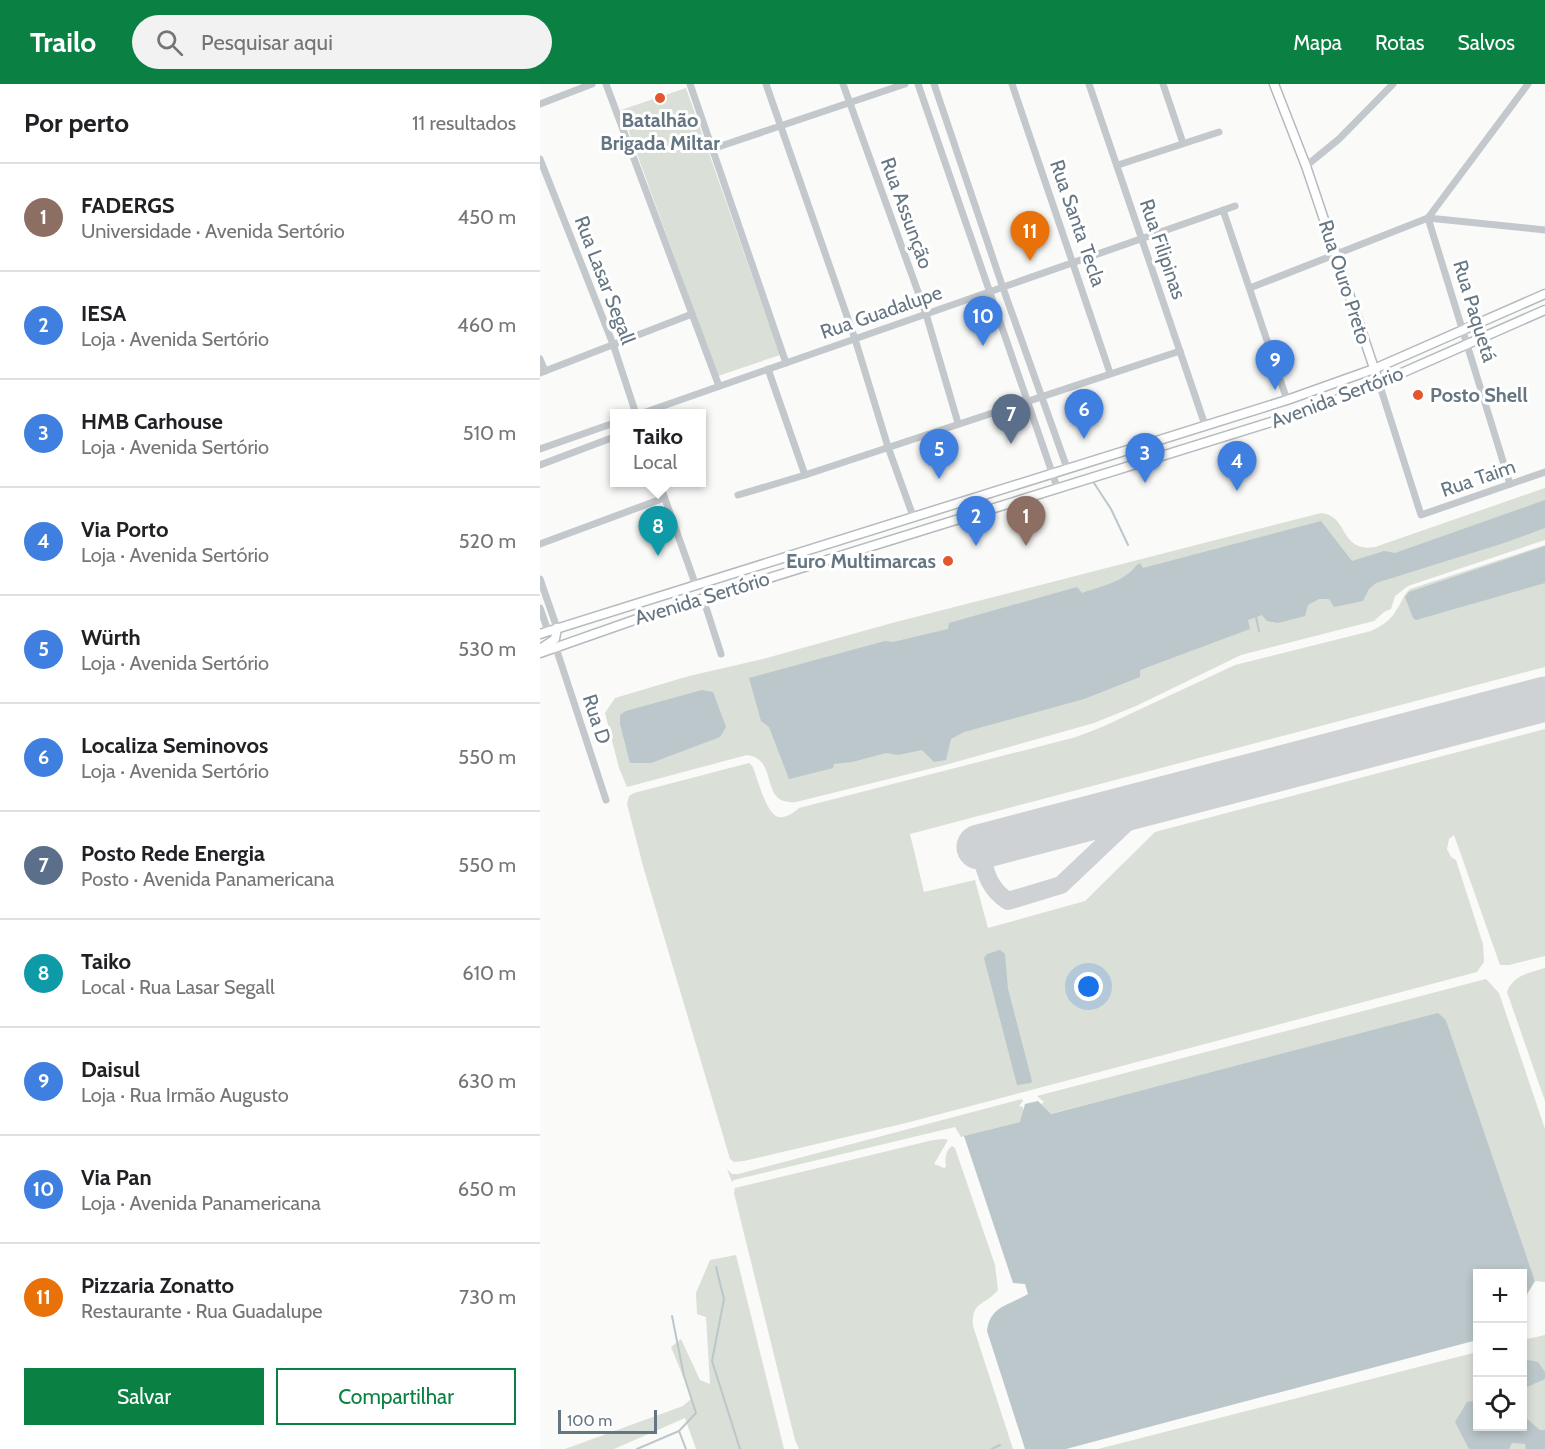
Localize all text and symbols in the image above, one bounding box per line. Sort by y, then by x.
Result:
search box [132,15,552,69]
text: Trailo [30,25,96,59]
icon: search [153,26,186,59]
text: Pesquisar aqui [201,29,333,56]
text: Mapa [1293,30,1342,55]
text: Rotas [1375,30,1424,55]
text: Salvos [1457,30,1515,55]
marker: Batalhão Brigada Miltar [653,91,667,105]
text: Por perto [24,107,129,139]
place label: Batalhão Brigada Miltar [600,108,720,155]
text: 11 resultados [412,111,516,135]
street label: Rua Assunção [876,154,938,272]
street label: Rua Santa Tecla [1045,157,1111,290]
text: FADERGS [81,192,175,219]
street label: Rua Filipinas [1135,196,1191,302]
text: 1 [40,205,47,229]
text: 450 m [458,205,516,229]
street label: Rua Lasar Segall [569,212,641,348]
pin: 11 [1010,212,1050,261]
street label: Rua Ouro Preto [1314,217,1376,347]
text: Universidade · Avenida Sertório [81,219,345,243]
street label: Rua Paquetá [1448,257,1502,365]
street label: Rua Guadalupe [817,280,945,344]
pin: 10 [964,296,1002,346]
text: IESA [81,300,126,327]
text: 2 [38,313,49,337]
text: 460 m [457,313,516,337]
text: Loja · Avenida Sertório [81,327,269,351]
pin: 9 [1256,340,1294,390]
street label: Avenida Sertório [1268,361,1406,433]
place label: Posto Shell [1430,383,1528,407]
marker: Posto Shell [1411,388,1425,402]
pin: 6 [1064,390,1104,439]
pin: 7 [992,394,1030,444]
text: HMB Carhouse [81,408,223,435]
popup [610,409,706,487]
text: 3 [38,421,49,445]
text: 510 m [463,421,516,445]
text: Taiko [633,423,683,450]
pin: 5 [920,430,958,479]
pin: 3 [1126,434,1164,483]
text: Loja · Avenida Sertório [81,435,269,459]
pin: 4 [1218,442,1256,491]
text: Local [633,450,677,474]
street label: Rua Taim [1438,454,1518,502]
pin: 2 [956,496,996,546]
pin: 1 [1006,496,1046,546]
pin: 8 [638,506,678,556]
text: Via Porto [81,516,168,543]
text: 4 [37,529,50,553]
text: 520 m [459,529,516,553]
text: Loja · Avenida Sertório [81,543,269,567]
place label: Euro Multimarcas [786,549,936,573]
marker: Euro Multimarcas [941,554,955,568]
street label: Avenida Sertório [632,566,772,630]
text: Würth [81,624,141,651]
text: 5 [38,637,49,661]
text: 530 m [458,637,516,661]
text: Loja · Avenida Sertório [81,651,269,675]
street label: Rua D [578,691,616,747]
text: Localiza Seminovos [81,732,268,759]
text: 6 [38,745,49,769]
text: 550 m [458,745,516,769]
text: Loja · Avenida Sertório [81,759,269,783]
text: Posto Rede Energia [81,840,265,867]
text: 7 [38,853,49,877]
text: 550 m [458,853,516,877]
text: Posto · Avenida Panamericana [81,867,334,891]
text: Taiko [81,948,131,975]
text: 8 [37,961,50,985]
text: 610 m [462,961,516,985]
your location [1074,972,1103,1001]
text: Local · Rua Lasar Segall [81,975,275,999]
text: Daisul [81,1056,140,1083]
text: 9 [38,1069,49,1093]
text: 630 m [458,1069,516,1093]
text: Loja · Rua Irmão Augusto [81,1083,289,1107]
text: Via Pan [81,1164,152,1191]
text: 10 [33,1177,54,1201]
text: 650 m [458,1177,516,1201]
text: Loja · Avenida Panamericana [81,1191,321,1215]
map controls [1473,1269,1527,1431]
button: + [1473,1269,1527,1323]
text: Pizzaria Zonatto [81,1272,234,1299]
text: 11 [36,1285,51,1309]
text: 730 m [459,1285,516,1309]
text: Restaurante · Rua Guadalupe [81,1299,323,1323]
button: − [1473,1323,1527,1377]
button: Salvar [24,1368,264,1425]
button: Compartilhar [276,1368,516,1425]
button: locate [1473,1377,1527,1431]
scale bar [558,1407,657,1434]
text: 100 m [567,1411,612,1430]

